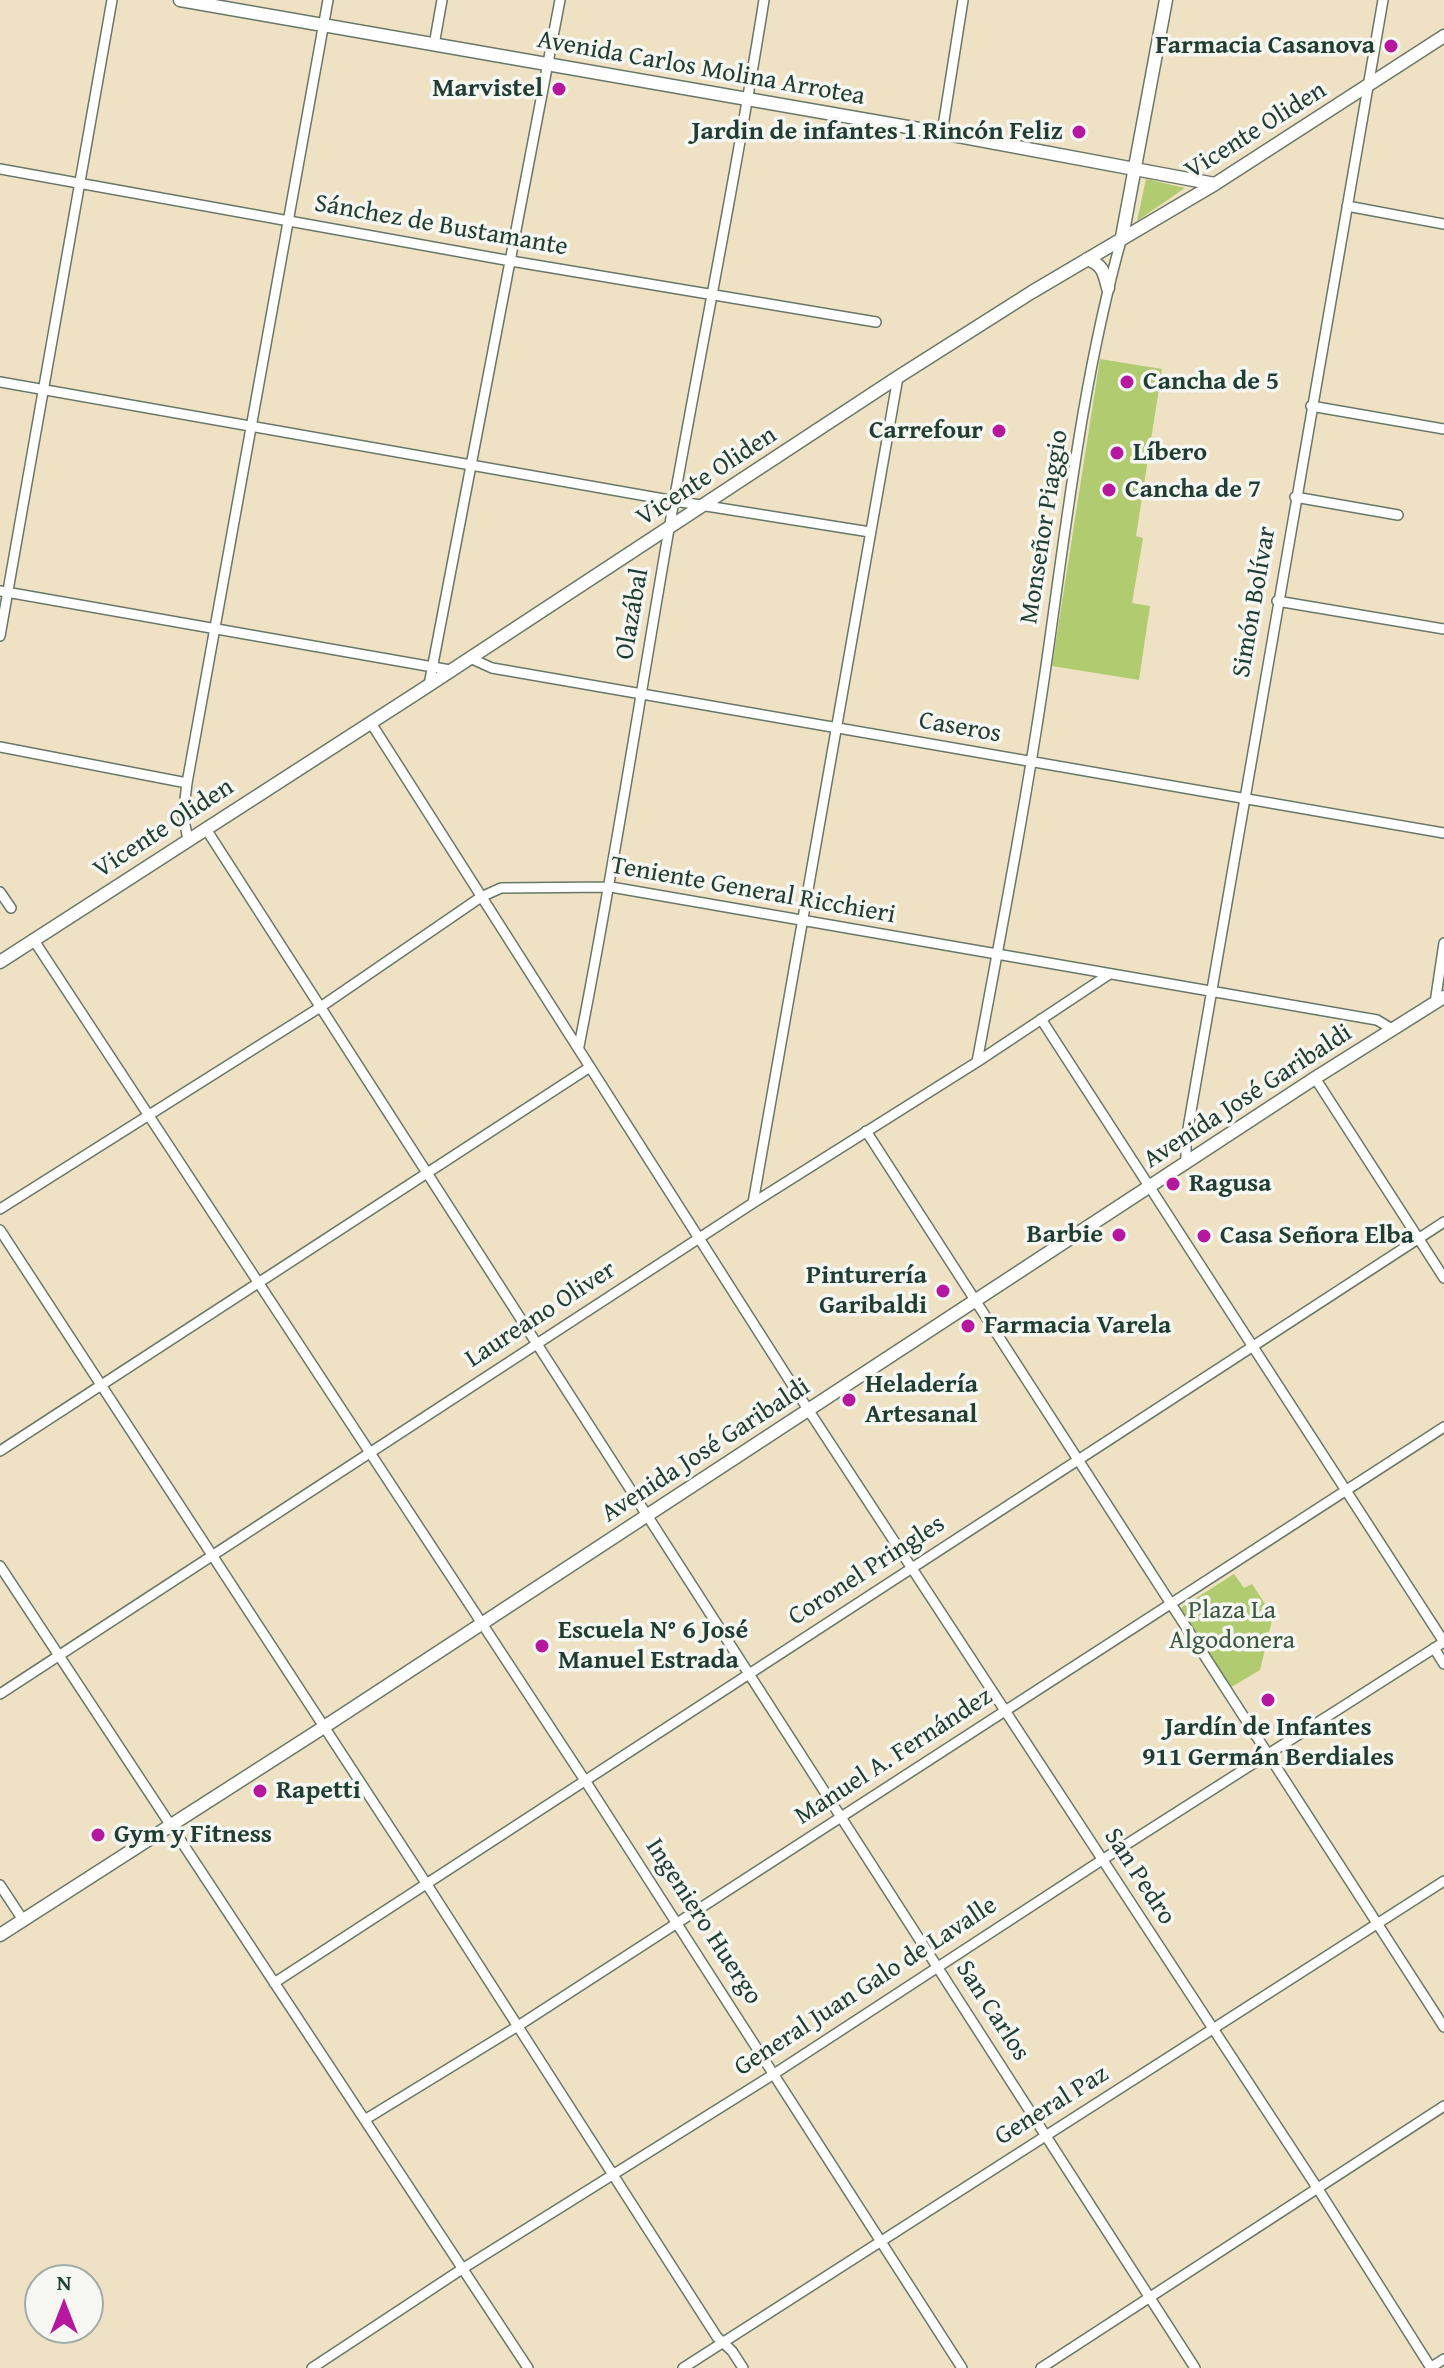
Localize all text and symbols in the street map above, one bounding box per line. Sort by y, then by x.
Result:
street label: Avenida Carlos Molina Arrotea [535,25,867,113]
place label: Farmacia Casanova [1155,30,1375,62]
marker: Farmacia Casanova [1382,37,1400,55]
place label: Marvistel [432,73,543,105]
street label: Vicente Oliden [1180,75,1332,187]
marker: Marvistel [550,80,568,98]
place label: Jardin de infantes 1 Rincón Feliz [691,116,1063,148]
marker: Jardin de infantes 1 Rincón Feliz [1070,123,1088,141]
street label: Sánchez de Bustamante [312,188,570,264]
place label: Cancha de 5 [1143,366,1279,398]
marker: Cancha de 5 [1118,373,1136,391]
place label: Carrefour [869,415,983,447]
street label: Vicente Oliden [631,420,783,534]
marker: Carrefour [990,422,1008,440]
street label: Monseñor Piaggio [1014,428,1076,626]
place label: Líbero [1133,437,1207,469]
marker: Líbero [1108,444,1126,462]
place label: Cancha de 7 [1125,474,1261,506]
marker: Cancha de 7 [1100,481,1118,499]
street label: Simón Bolívar [1226,524,1284,680]
street label: Olazábal [610,566,656,662]
street label: Caseros [916,705,1004,751]
street label: Vicente Oliden [88,772,240,886]
street label: Teniente General Ricchieri [608,851,898,931]
street label: Avenida José Garibaldi [1138,1018,1358,1176]
place label: Ragusa [1189,1168,1272,1200]
marker: Ragusa [1164,1175,1182,1193]
place label: Barbie [1027,1219,1103,1251]
place label: Casa Señora Elba [1220,1220,1414,1252]
marker: Barbie [1110,1226,1128,1244]
marker: Casa Señora Elba [1195,1227,1213,1245]
street label: Laureano Oliver [460,1255,622,1375]
place label: Pinturería Garibaldi [806,1260,927,1322]
marker: Pinturería Garibaldi [934,1282,952,1300]
place label: Farmacia Varela [984,1310,1171,1342]
marker: Farmacia Varela [959,1317,977,1335]
place label: Heladería Artesanal [865,1369,978,1430]
street label: Avenida José Garibaldi [596,1372,816,1530]
marker: Heladería Artesanal [840,1391,858,1409]
street label: Coronel Pringles [783,1509,951,1633]
park label: Plaza La Algodonera [1169,1595,1295,1656]
place label: Escuela N° 6 José Manuel Estrada [558,1615,748,1676]
marker: Escuela N° 6 José Manuel Estrada [533,1637,551,1655]
street label: Manuel A. Fernández [790,1682,998,1832]
marker: Jardín de Infantes 911 Germán Berdiales [1259,1691,1277,1709]
place label: Jardín de Infantes 911 Germán Berdiales [1142,1712,1394,1774]
place label: Rapetti [276,1775,361,1807]
marker: Rapetti [251,1782,269,1800]
place label: Gym y Fitness [114,1819,272,1851]
street label: San Pedro [1096,1823,1182,1931]
marker: Gym y Fitness [89,1826,107,1844]
street label: Ingeniero Huergo [638,1833,768,2011]
street label: General Juan Galo de Lavalle [729,1890,1003,2084]
street label: San Carlos [948,1955,1036,2067]
street label: General Paz [990,2059,1114,2153]
north arrow [24,2264,104,2344]
text: N [57,2266,71,2298]

